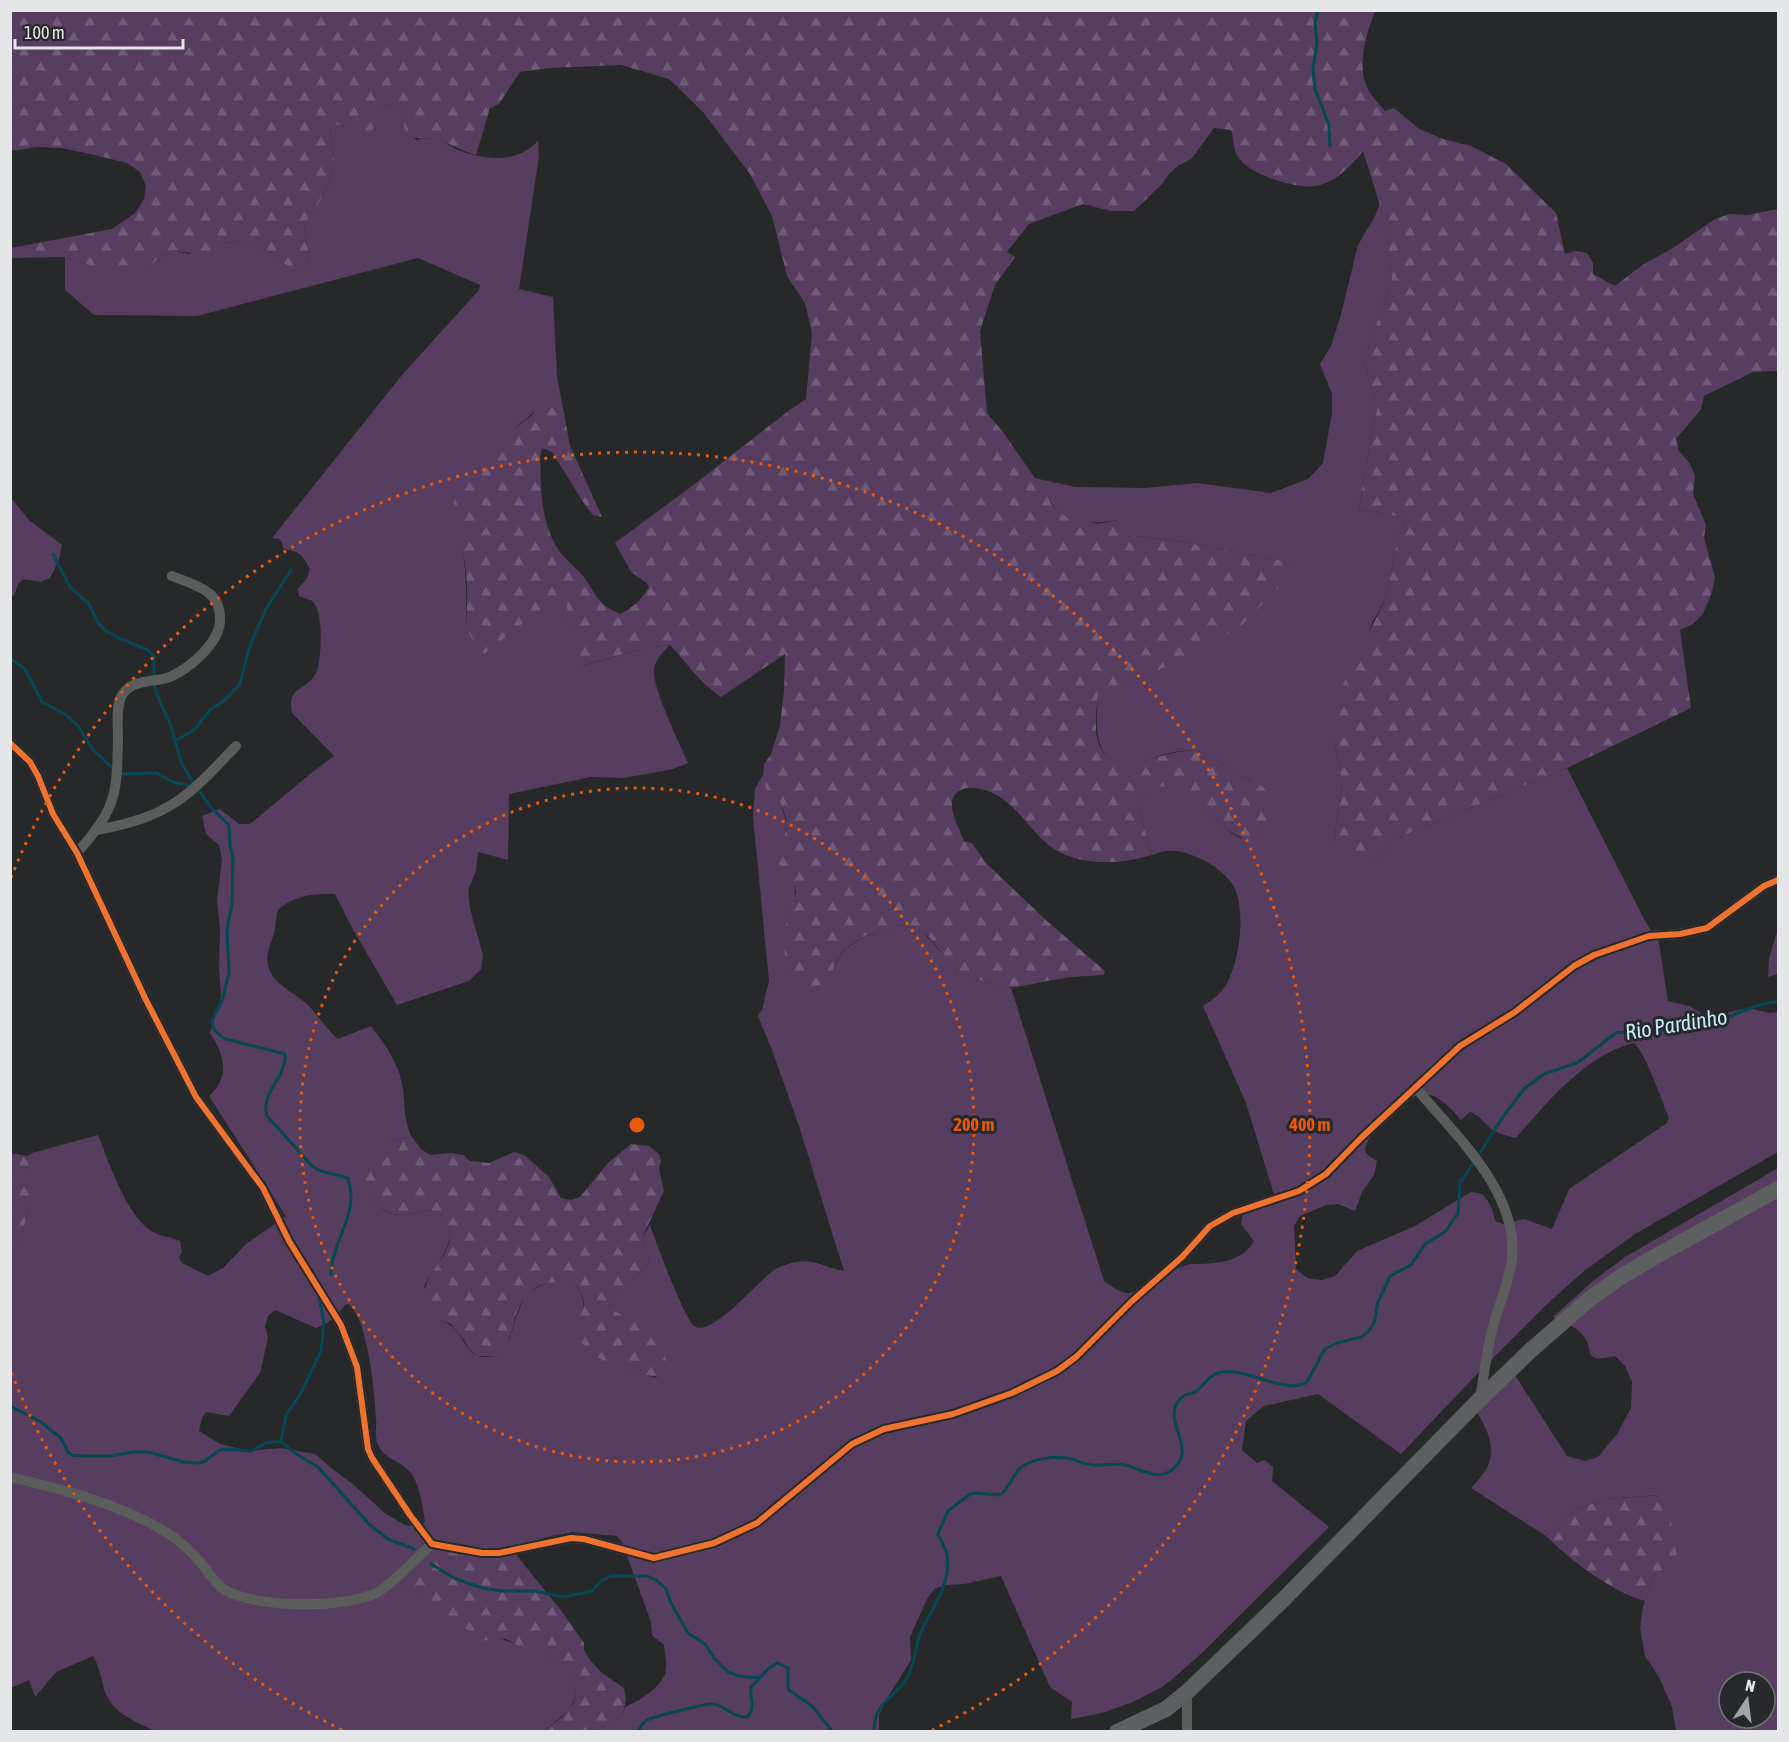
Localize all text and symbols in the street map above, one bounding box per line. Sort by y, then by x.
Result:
scale bar [15,12,183,50]
text: 100 m [24,22,65,43]
water label: Rio Pardinho [1623,1003,1729,1045]
text: 200 m [954,1114,994,1135]
text: 400 m [1289,1114,1330,1135]
centre of rings [627,1115,647,1135]
north arrow [1717,1670,1777,1730]
text: N [1744,1676,1757,1695]

